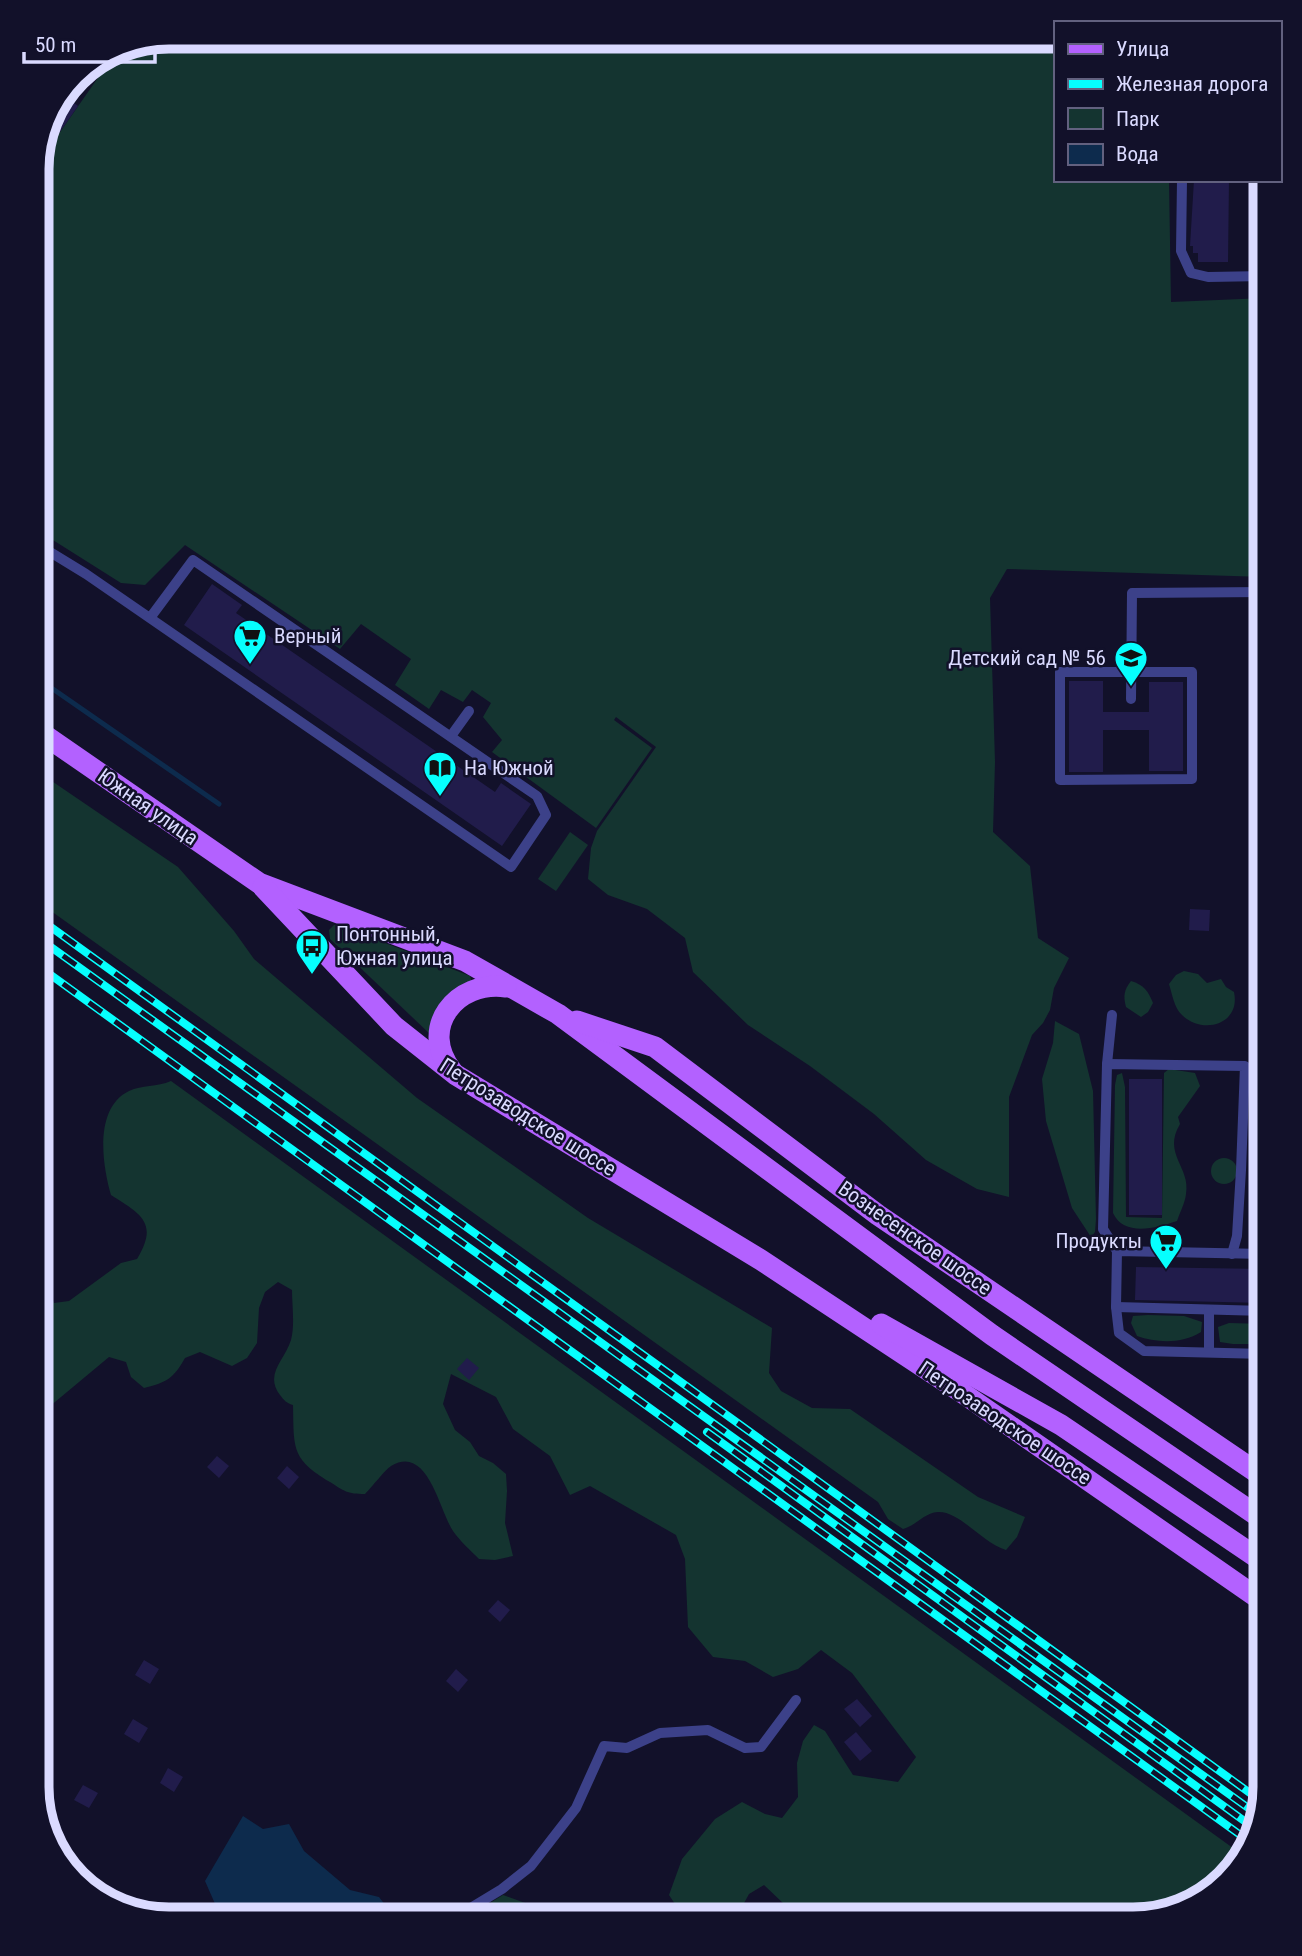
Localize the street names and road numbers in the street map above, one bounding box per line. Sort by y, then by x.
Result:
street label: Южная улица [93,764,203,850]
street label: Петрозаводское шоссе [436,1053,621,1181]
street label: Вознесенское шоссе [834,1176,996,1300]
street label: Петрозаводское шоссе [914,1356,1096,1490]

